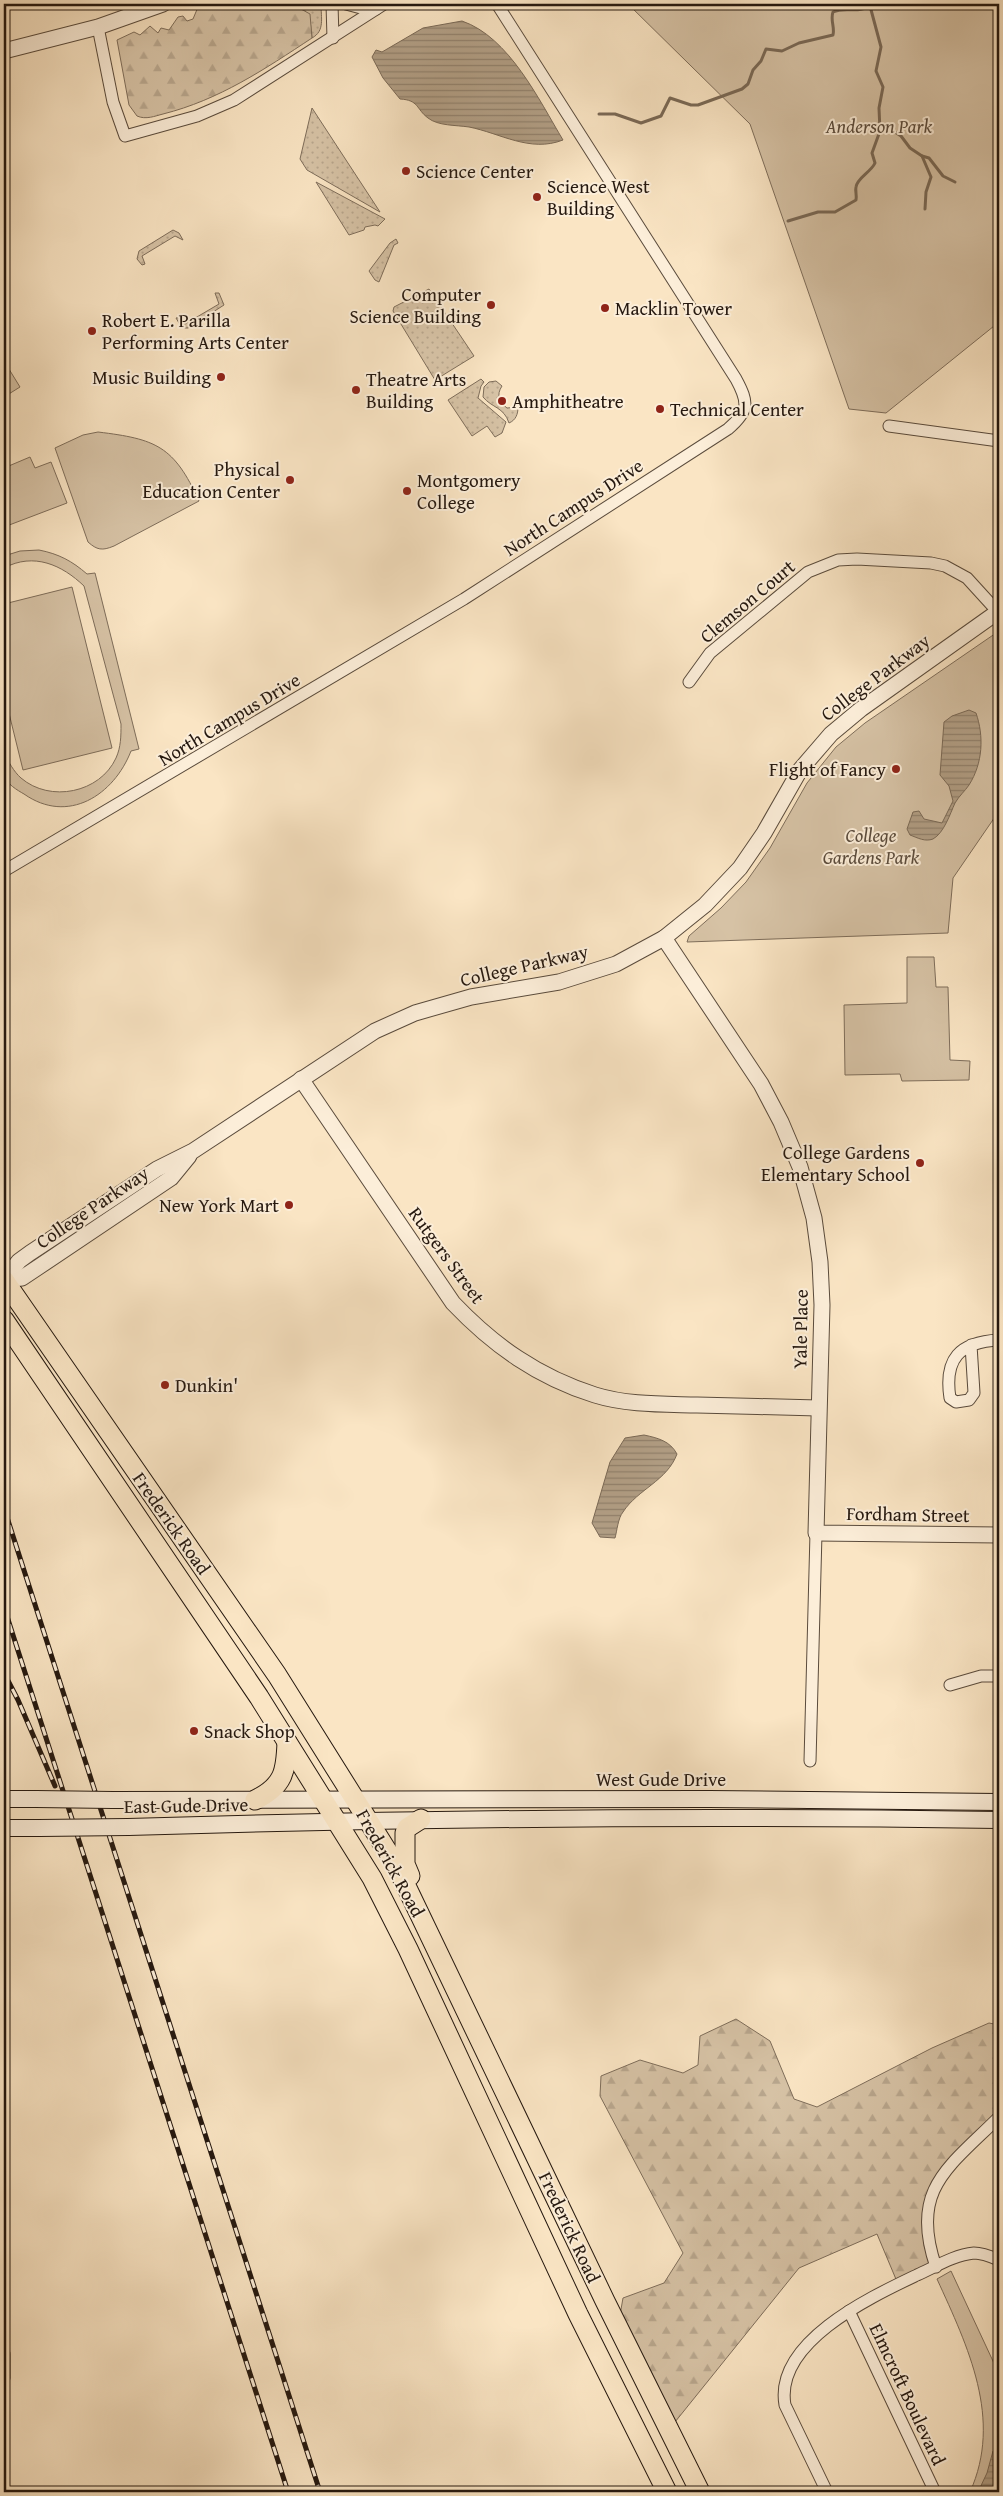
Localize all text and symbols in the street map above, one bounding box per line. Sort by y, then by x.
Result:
park label: Anderson Park [825,112,933,140]
place label: Science Center [416,157,534,185]
marker: Science Center [400,165,412,177]
place label: Science West Building [547,172,650,222]
marker: Science West Building [531,191,543,203]
place label: Computer Science Building [350,280,482,330]
place label: Macklin Tower [615,294,732,322]
marker: Computer Science Building [485,299,497,311]
marker: Macklin Tower [599,302,611,314]
place label: Robert E. Parilla Performing Arts Center [102,306,289,356]
marker: Robert E. Parilla Performing Arts Center [86,325,98,337]
place label: Music Building [92,363,212,391]
place label: Theatre Arts Building [366,365,466,415]
marker: Music Building [215,371,227,383]
marker: Theatre Arts Building [350,384,362,396]
place label: Amphitheatre [512,387,624,415]
marker: Amphitheatre [496,395,508,407]
place label: Technical Center [670,395,804,423]
marker: Technical Center [654,403,666,415]
street label: North Campus Drive [498,451,648,563]
place label: Physical Education Center [143,455,280,505]
place label: Montgomery College [417,466,521,516]
marker: Physical Education Center [284,474,296,486]
marker: Montgomery College [401,485,413,497]
street label: Clemson Court [693,552,801,649]
street label: College Parkway [814,626,936,727]
street label: North Campus Drive [153,665,305,773]
place label: Flight of Fancy [769,755,887,783]
marker: Flight of Fancy [890,763,902,775]
park label: College Gardens Park [823,821,920,871]
street label: College Parkway [457,937,591,993]
place label: College Gardens Elementary School [761,1138,910,1188]
marker: College Gardens Elementary School [914,1157,926,1169]
street label: College Parkway [30,1159,154,1255]
place label: New York Mart [159,1191,279,1219]
marker: New York Mart [283,1199,295,1211]
street label: Rutgers Street [402,1201,492,1310]
street label: Yale Place [785,1289,815,1369]
place label: Dunkin' [175,1371,238,1399]
marker: Dunkin' [159,1379,171,1391]
street label: Frederick Road [126,1466,218,1581]
street label: Fordham Street [846,1499,970,1529]
place label: Snack Shop [204,1717,295,1745]
marker: Snack Shop [188,1725,200,1737]
street label: West Gude Drive [596,1765,726,1793]
street label: East Gude Drive [124,1790,249,1820]
street label: Frederick Road [350,1804,433,1923]
street label: Frederick Road [532,2167,608,2288]
street label: Elmcroft Boulevard [863,2318,954,2470]

